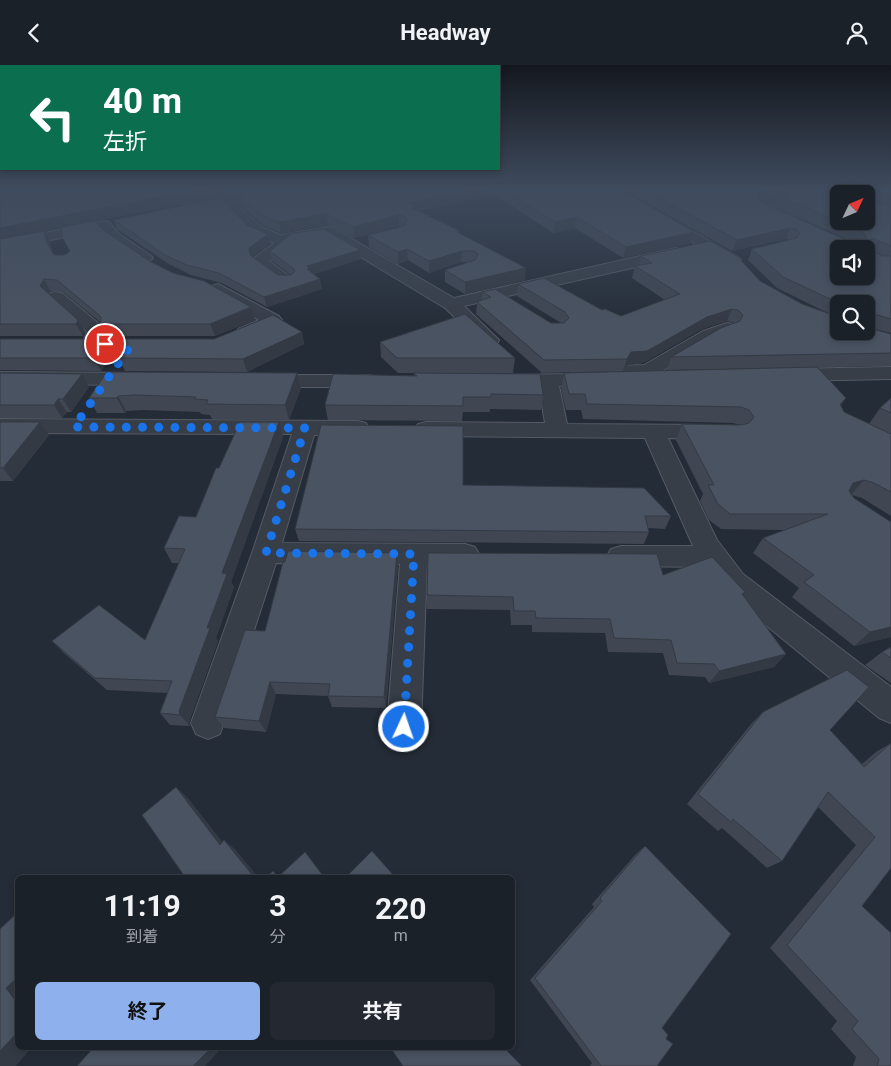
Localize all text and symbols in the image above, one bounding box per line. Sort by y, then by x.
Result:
icon: back [20,19,48,47]
icon: person [843,19,871,47]
text: Headway [400,20,491,45]
text: 40 m [103,81,182,122]
icon: left [20,85,85,150]
text: 左折 [103,129,147,154]
north arrow [830,185,875,230]
map controls [830,185,875,340]
button: sound [830,240,875,285]
button: search [830,295,875,340]
pin [84,323,126,365]
icon: arrive [91,330,119,358]
position arrow [377,700,429,752]
text: 11:19 [103,888,181,923]
text: 3 [269,888,286,923]
text: 220 [375,891,427,926]
text: m [394,926,408,945]
text: 到着 [126,927,158,946]
text: 分 [270,927,286,946]
button: 終了 [35,982,260,1040]
button: 共有 [270,982,495,1040]

